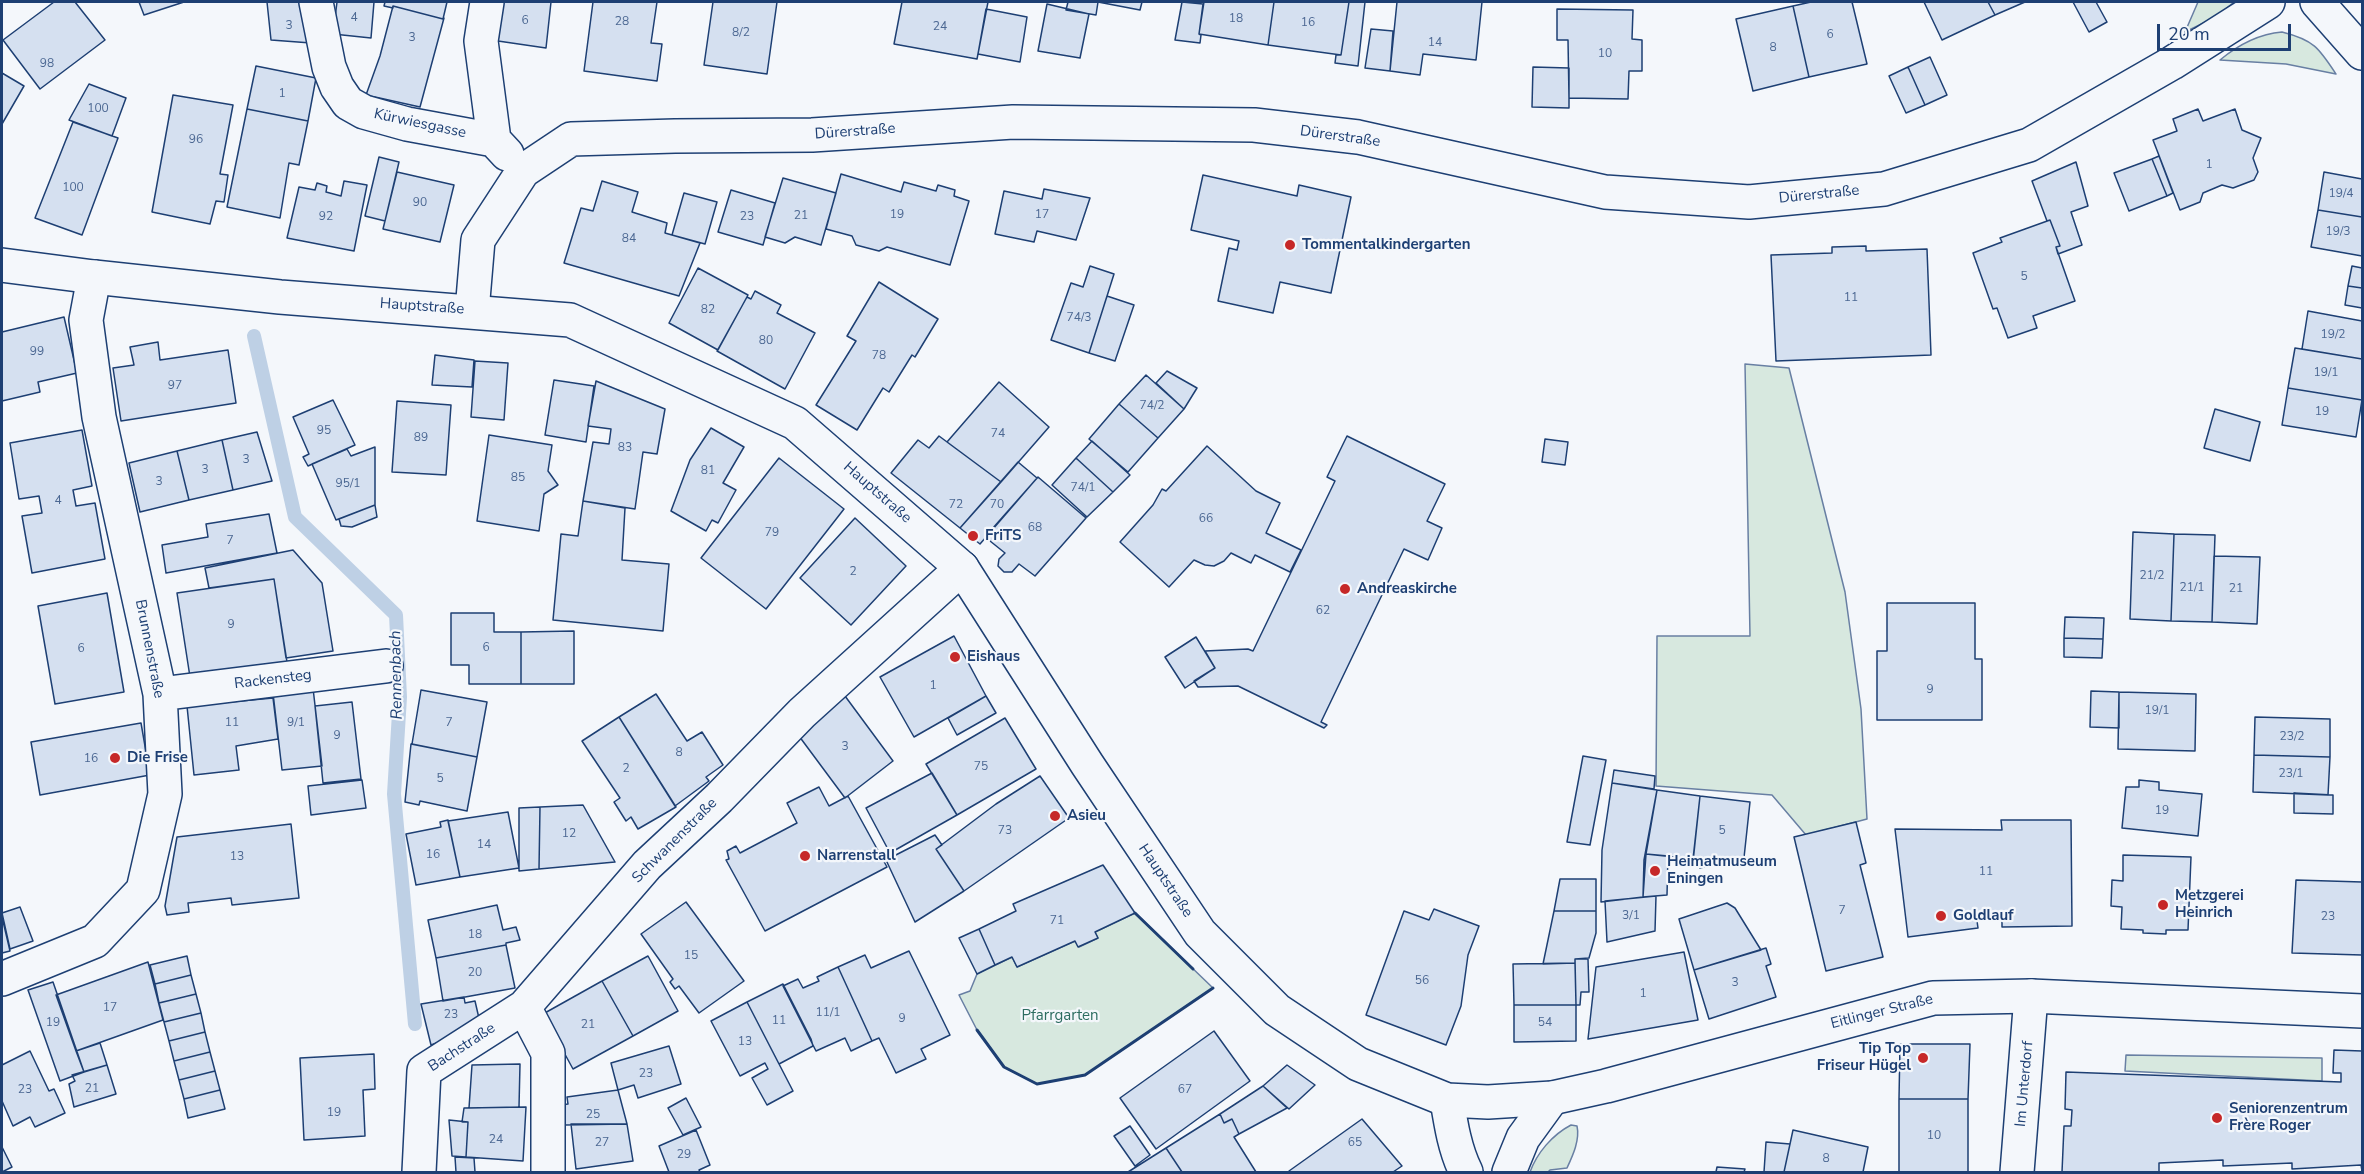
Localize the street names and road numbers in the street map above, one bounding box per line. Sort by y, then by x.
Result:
street label: Kürwiesgasse [372,105,468,143]
street label: Dürerstraße [814,120,896,144]
street label: Dürerstraße [1299,122,1381,152]
street label: Dürerstraße [1778,182,1860,208]
street label: Hauptstraße [379,295,465,319]
street label: Hauptstraße [839,458,915,528]
street label: Brunnenstraße [131,598,167,700]
street label: Rackensteg [233,666,313,694]
street label: Schwanenstraße [629,795,721,887]
street label: Hauptstraße [1134,841,1196,921]
street label: Eitlinger Straße [1829,991,1935,1033]
street label: Bachstraße [425,1020,499,1076]
street label: Im Unterdorf [2012,1040,2038,1128]

